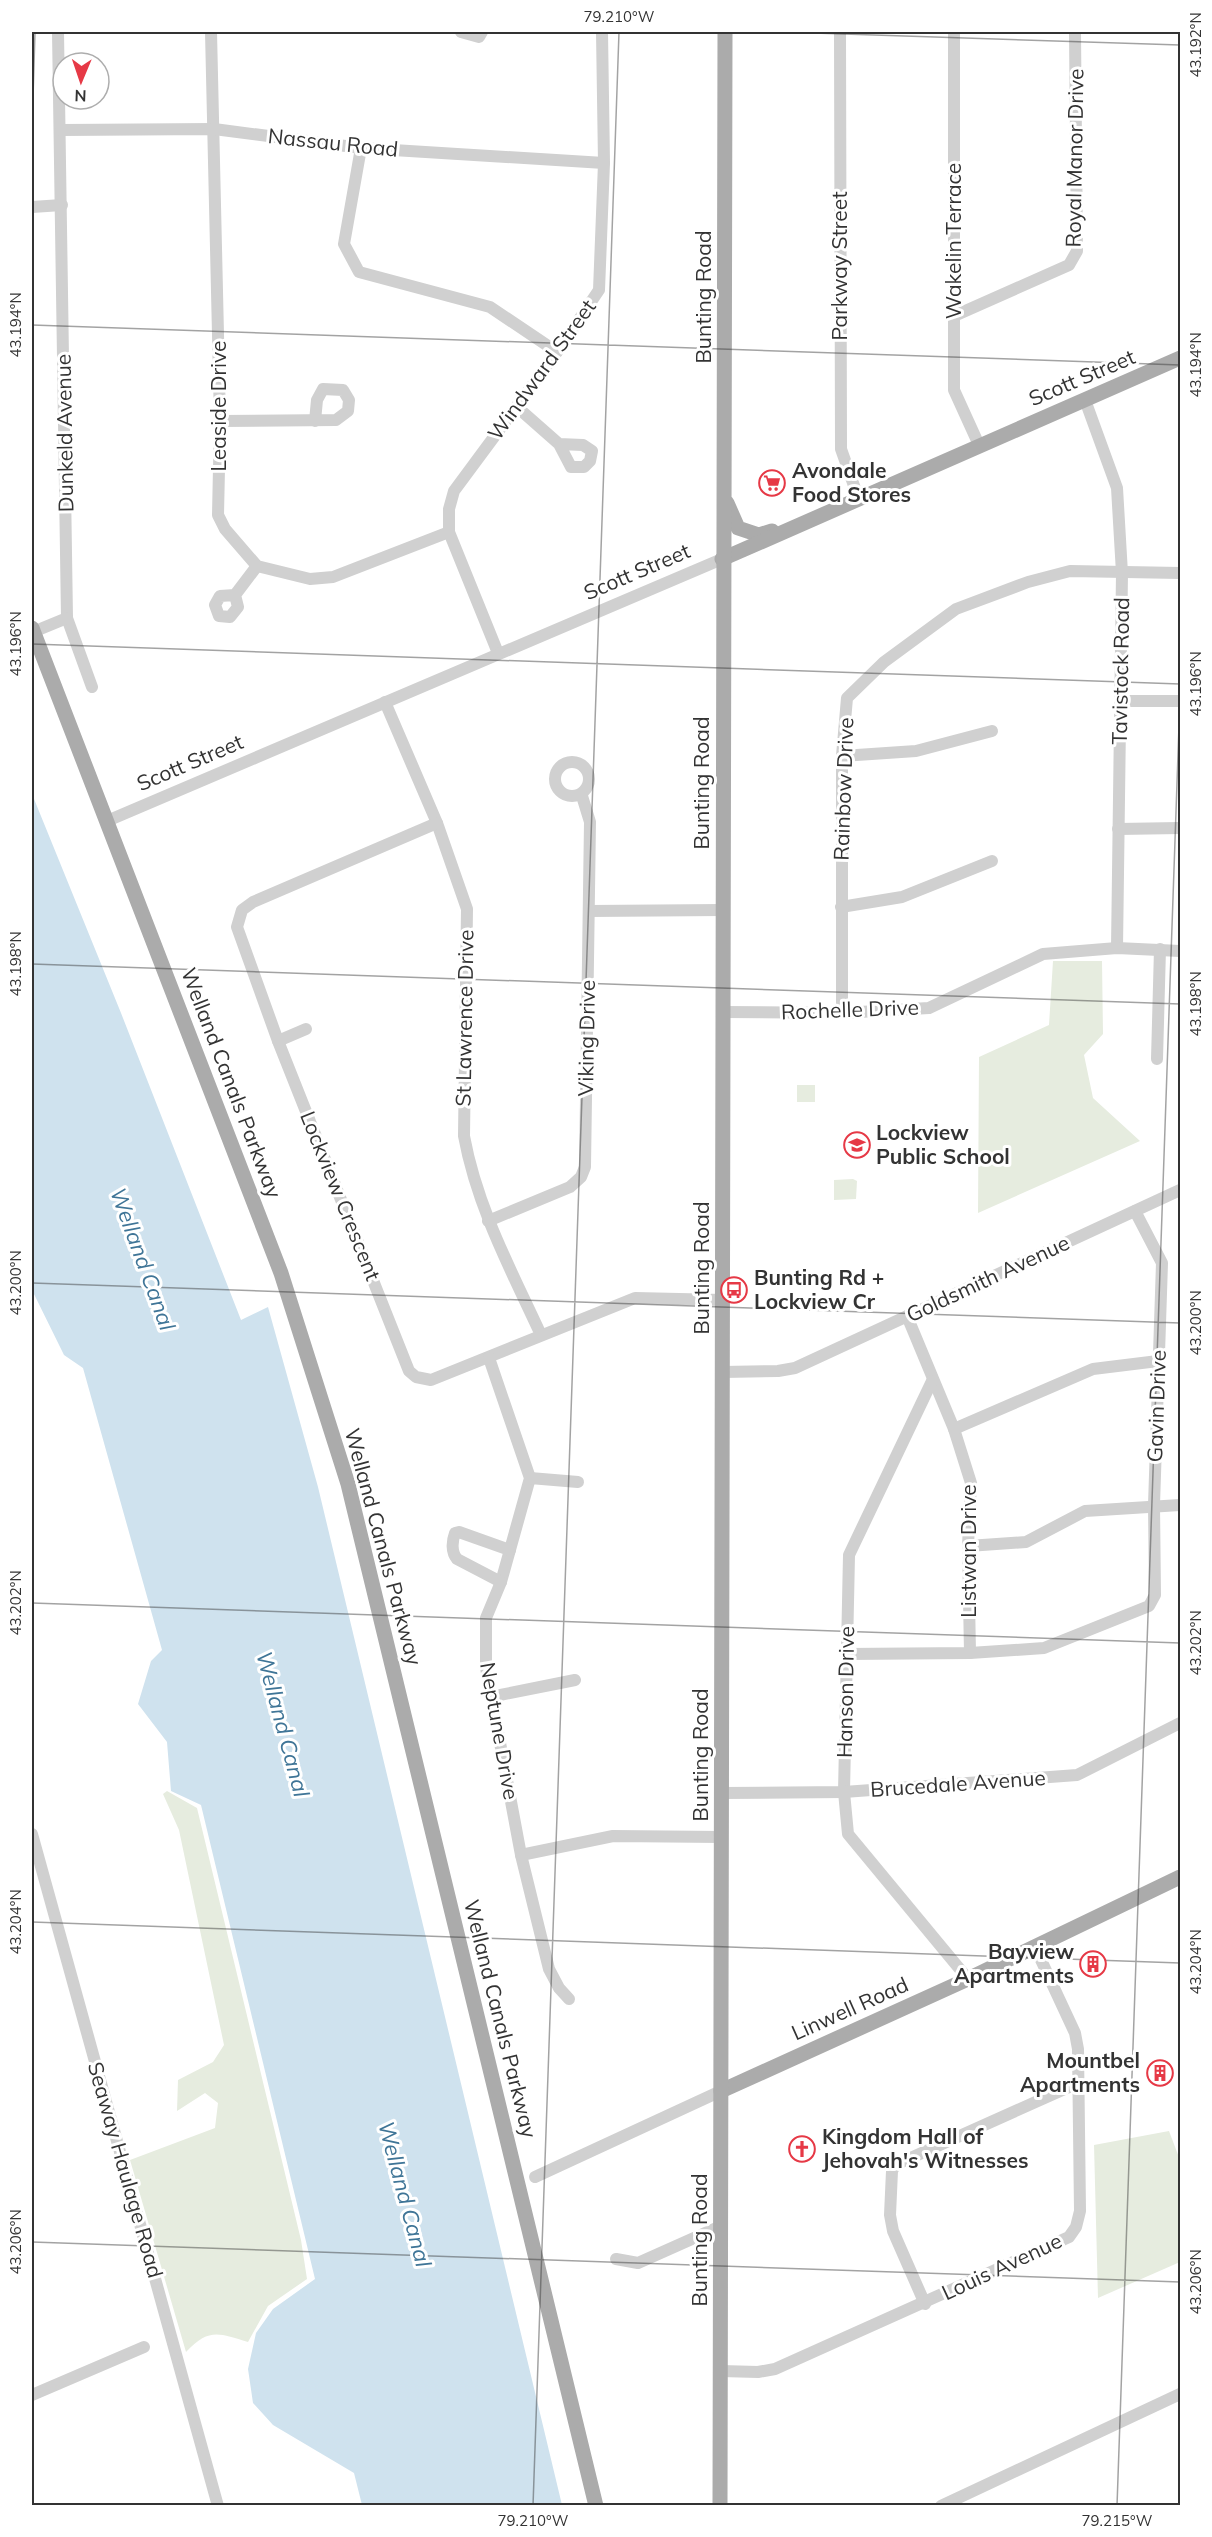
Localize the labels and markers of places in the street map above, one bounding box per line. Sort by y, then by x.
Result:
place label: Avondale Food Stores [792,457,911,507]
supermarket icon: Avondale Food Stores [757,468,787,498]
place label: Lockview Public School [876,1119,1010,1169]
school or university icon: Lockview Public School [842,1130,872,1160]
place label: Bunting Rd + Lockview Cr [754,1264,884,1314]
bus stop icon: Bunting Rd + Lockview Cr [719,1275,749,1305]
place label: Bayview Apartments [954,1938,1074,1988]
building icon: Bayview Apartments [1078,1949,1108,1979]
place label: Mountbel Apartments [1020,2047,1140,2097]
building icon: Mountbel Apartments [1145,2058,1175,2088]
place label: Kingdom Hall of Jehovah's Witnesses [822,2123,1029,2173]
church icon: Kingdom Hall of Jehovah's Witnesses [787,2134,817,2164]

